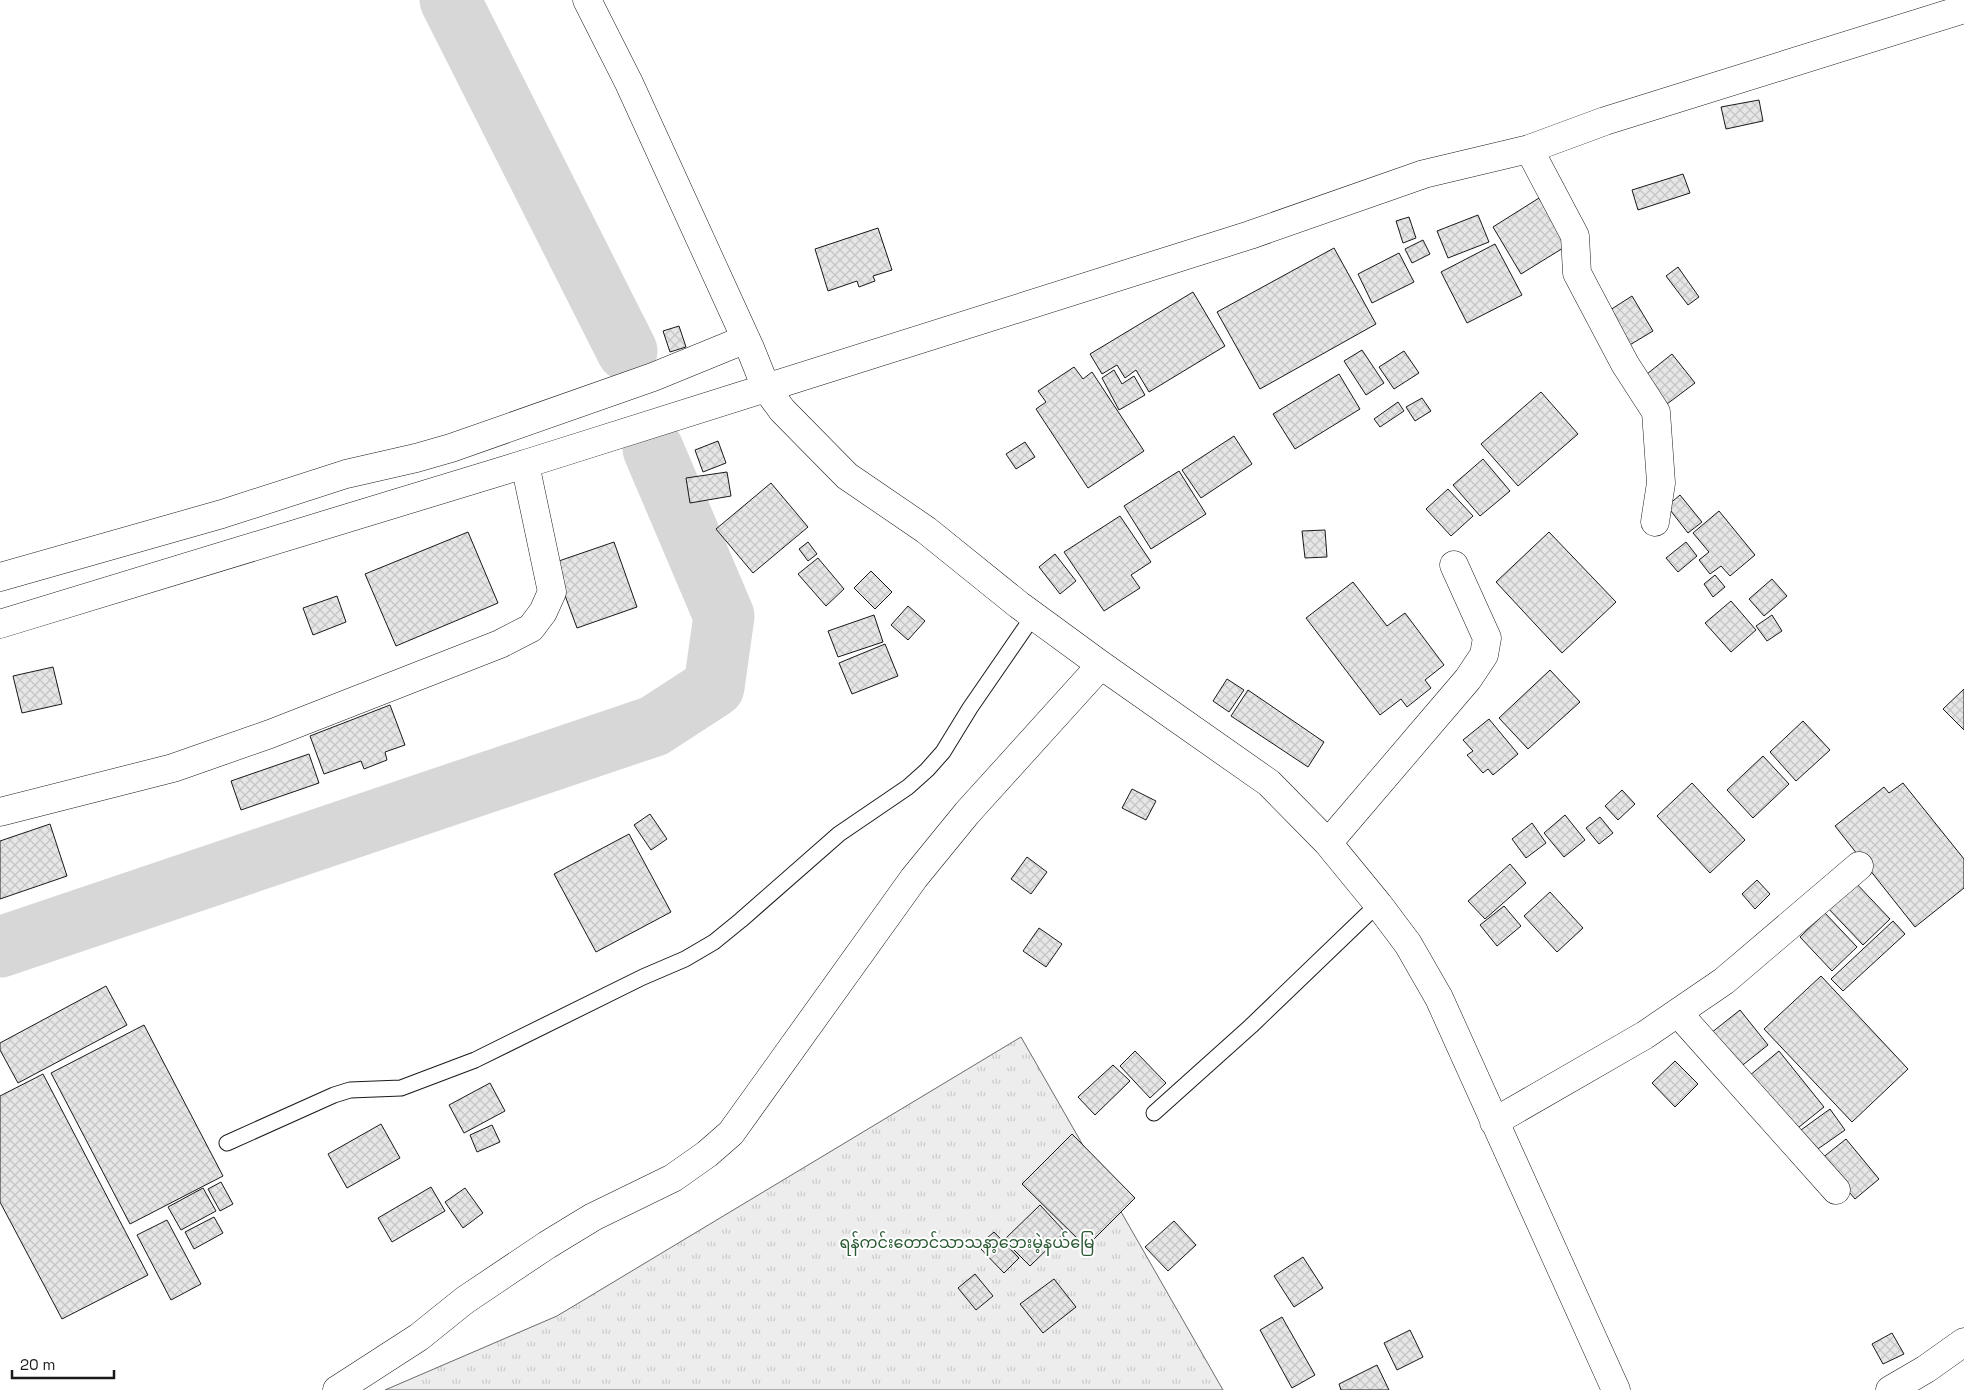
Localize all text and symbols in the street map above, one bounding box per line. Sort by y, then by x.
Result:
park label: ရန်ကင်းတောင်သာသနာ့ဘေးမဲ့နယ်မြေ [839,1231,1095,1256]
scale bar [12,1348,115,1380]
text: 20 m [20,1355,55,1374]

